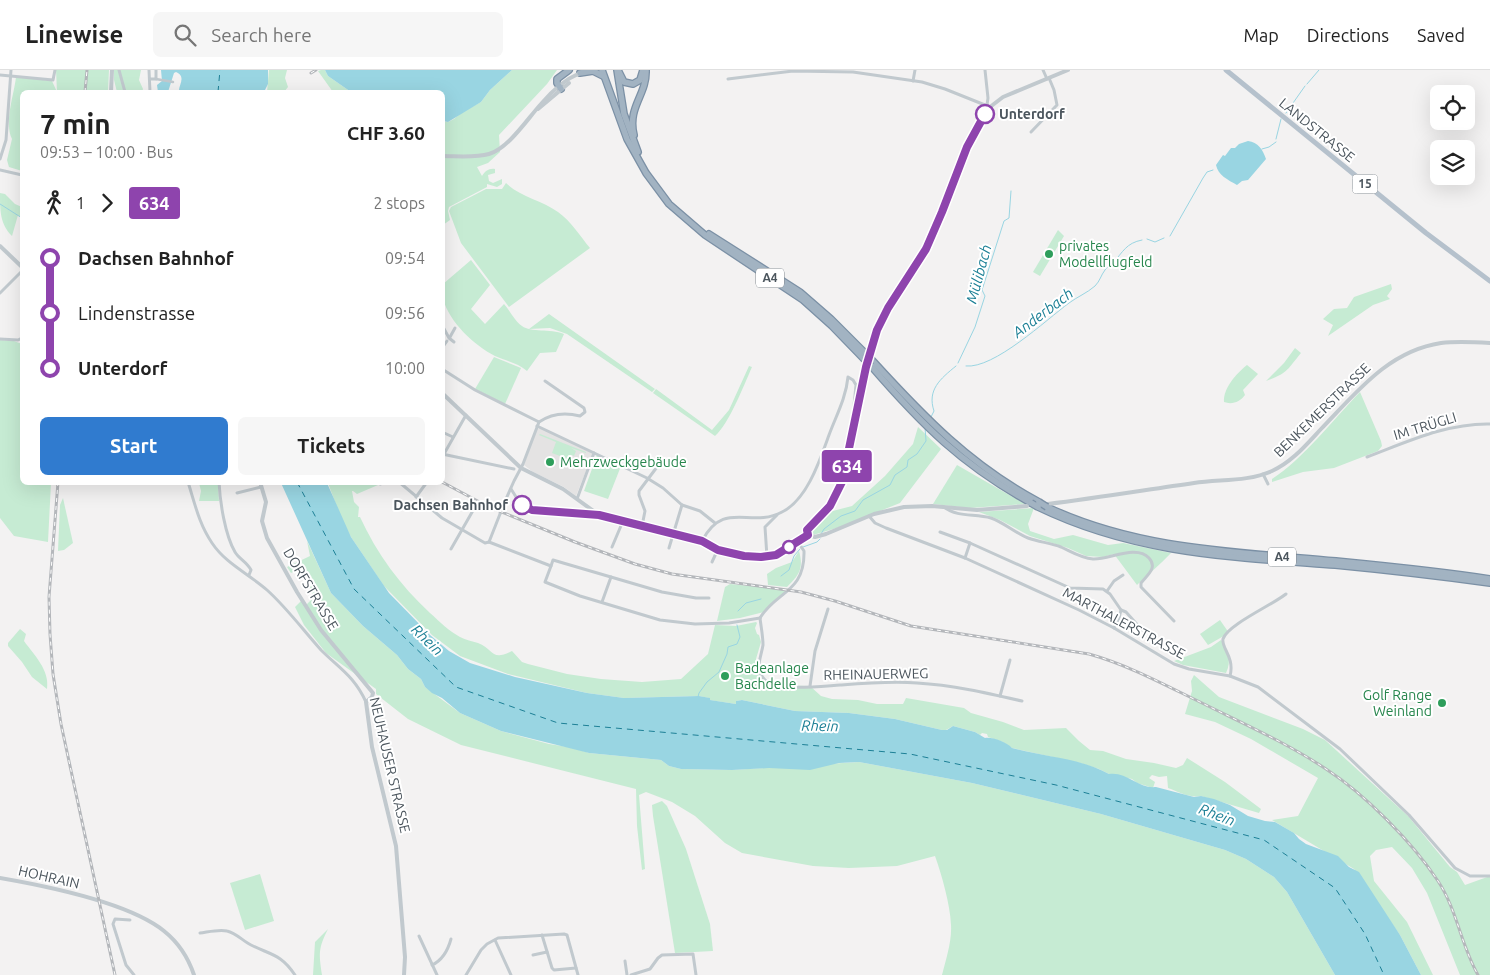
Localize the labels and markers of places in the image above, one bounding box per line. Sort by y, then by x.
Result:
marker: Unterdorf [975,104,995,124]
place label: Unterdorf [999,106,1065,122]
place label: privates Modellflugfeld [1059,238,1153,270]
marker: privates Modellflugfeld [1043,248,1055,260]
place label: Mehrzweckgebäude [560,454,687,470]
marker: Mehrzweckgebäude [544,456,556,468]
marker: Dachsen Bahnhof [512,495,532,515]
place label: Dachsen Bahnhof [393,497,508,513]
unlabelled marker [782,540,796,554]
place label: Badeanlage Bachdelle [735,660,809,692]
marker: Badeanlage Bachdelle [719,670,731,682]
place label: Golf Range Weinland [1363,687,1432,719]
marker: Golf Range Weinland [1436,697,1448,709]

